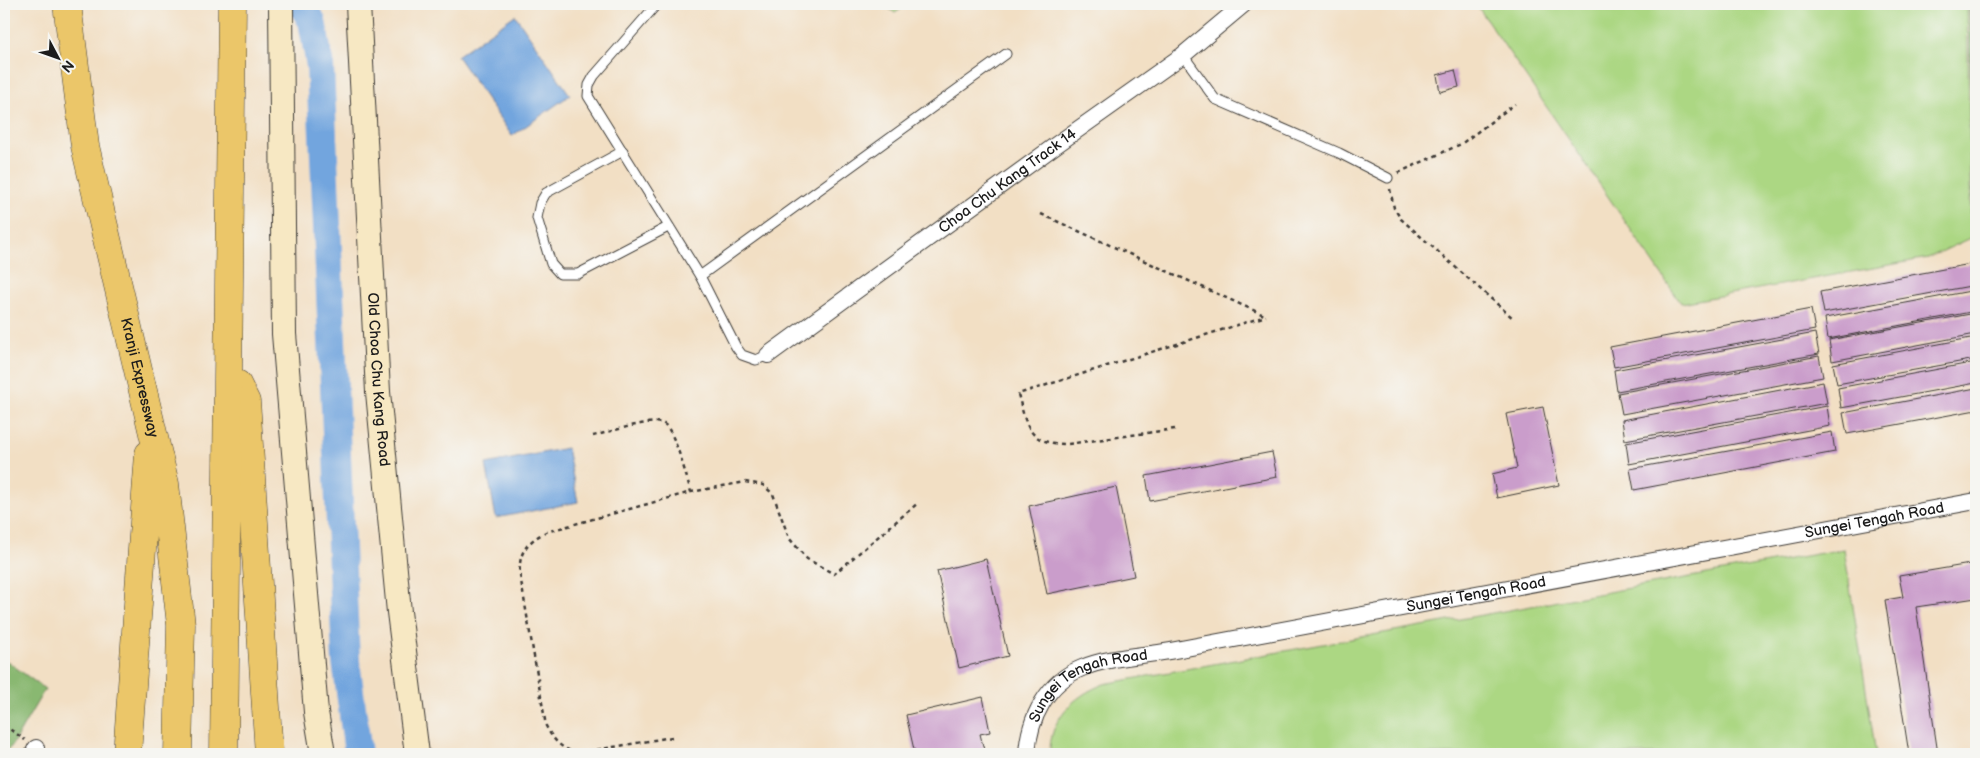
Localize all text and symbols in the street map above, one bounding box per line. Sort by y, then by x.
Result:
north arrow [32,32,82,82]
text: N [58,57,77,76]
street label: Choa Chu Kang Track 14 [934,124,1080,237]
street label: Old Choa Chu Kang Road [363,292,395,467]
street label: Kranji Expressway [116,316,163,440]
street label: Sungei Tengah Road [1803,498,1946,542]
street label: Sungei Tengah Road [1405,572,1547,616]
street label: Sungei Tengah Road [1025,645,1149,725]

